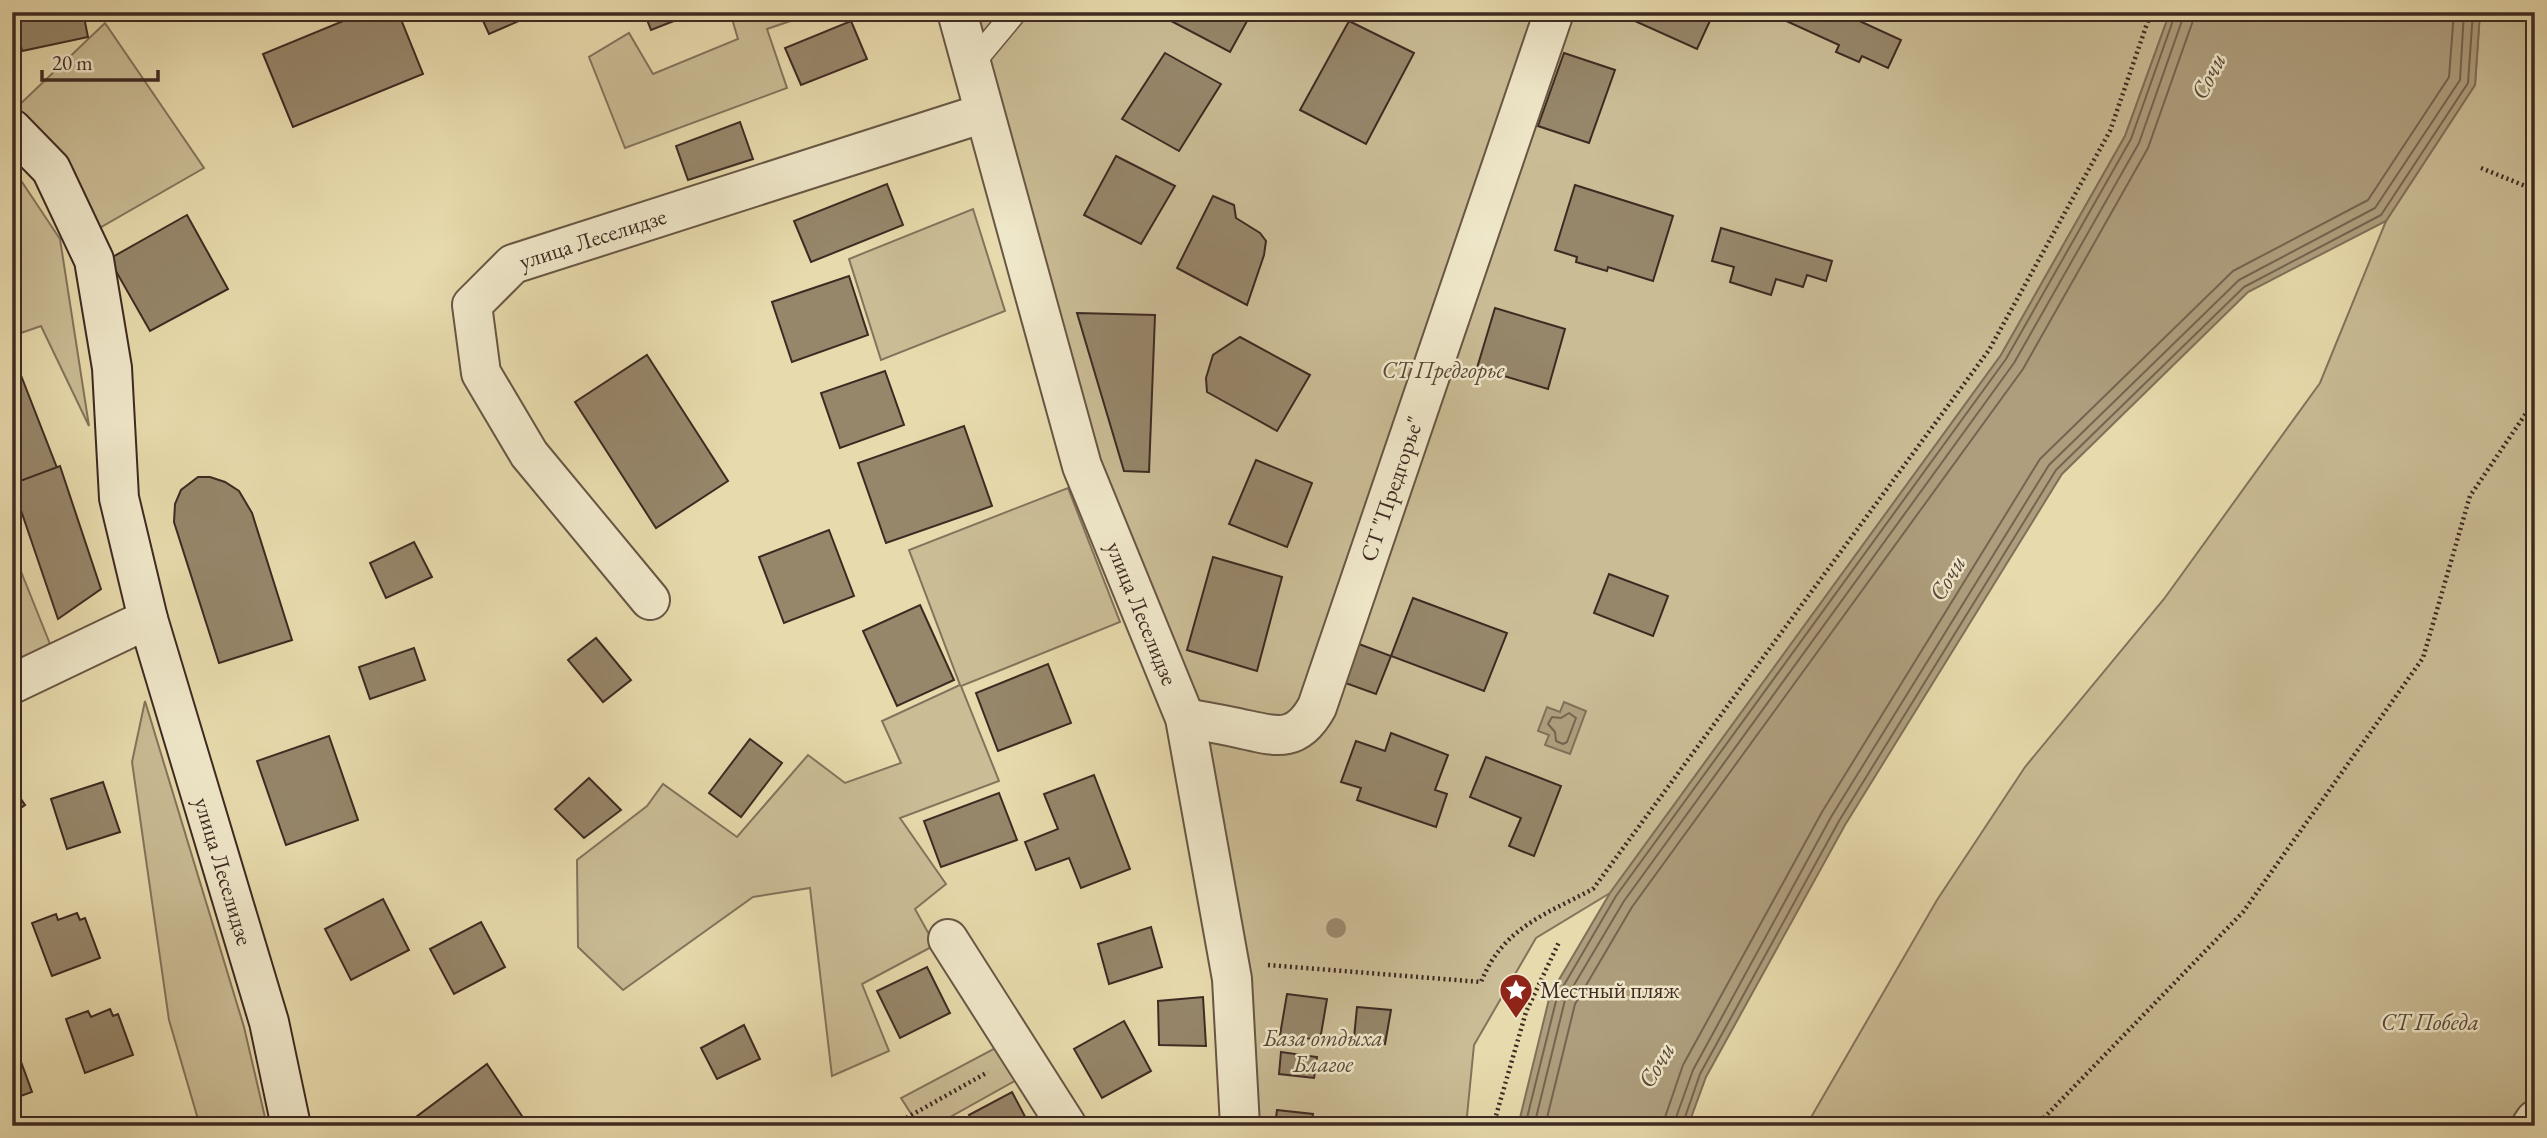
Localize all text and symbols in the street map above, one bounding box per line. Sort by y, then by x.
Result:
scale bar [42,38,158,82]
water label: Сочи [2183,48,2233,104]
text: 20 m [52,49,93,76]
street label: улица Леселидзе [515,201,670,276]
park label: СТ Предгорье [1382,355,1505,385]
street label: СТ "Предгорье" [1353,412,1430,565]
street label: улица Леселидзе [1099,537,1185,690]
water label: Сочи [1921,550,1973,606]
street label: улица Леселидзе [187,794,260,949]
place icon: Местный пляж [1497,971,1535,1020]
place label: Местный пляж [1540,975,1680,1005]
park label: СТ Победа [2381,1007,2479,1037]
park label: База отдыха Благое [1262,1023,1383,1079]
water label: Сочи [1630,1037,1682,1093]

